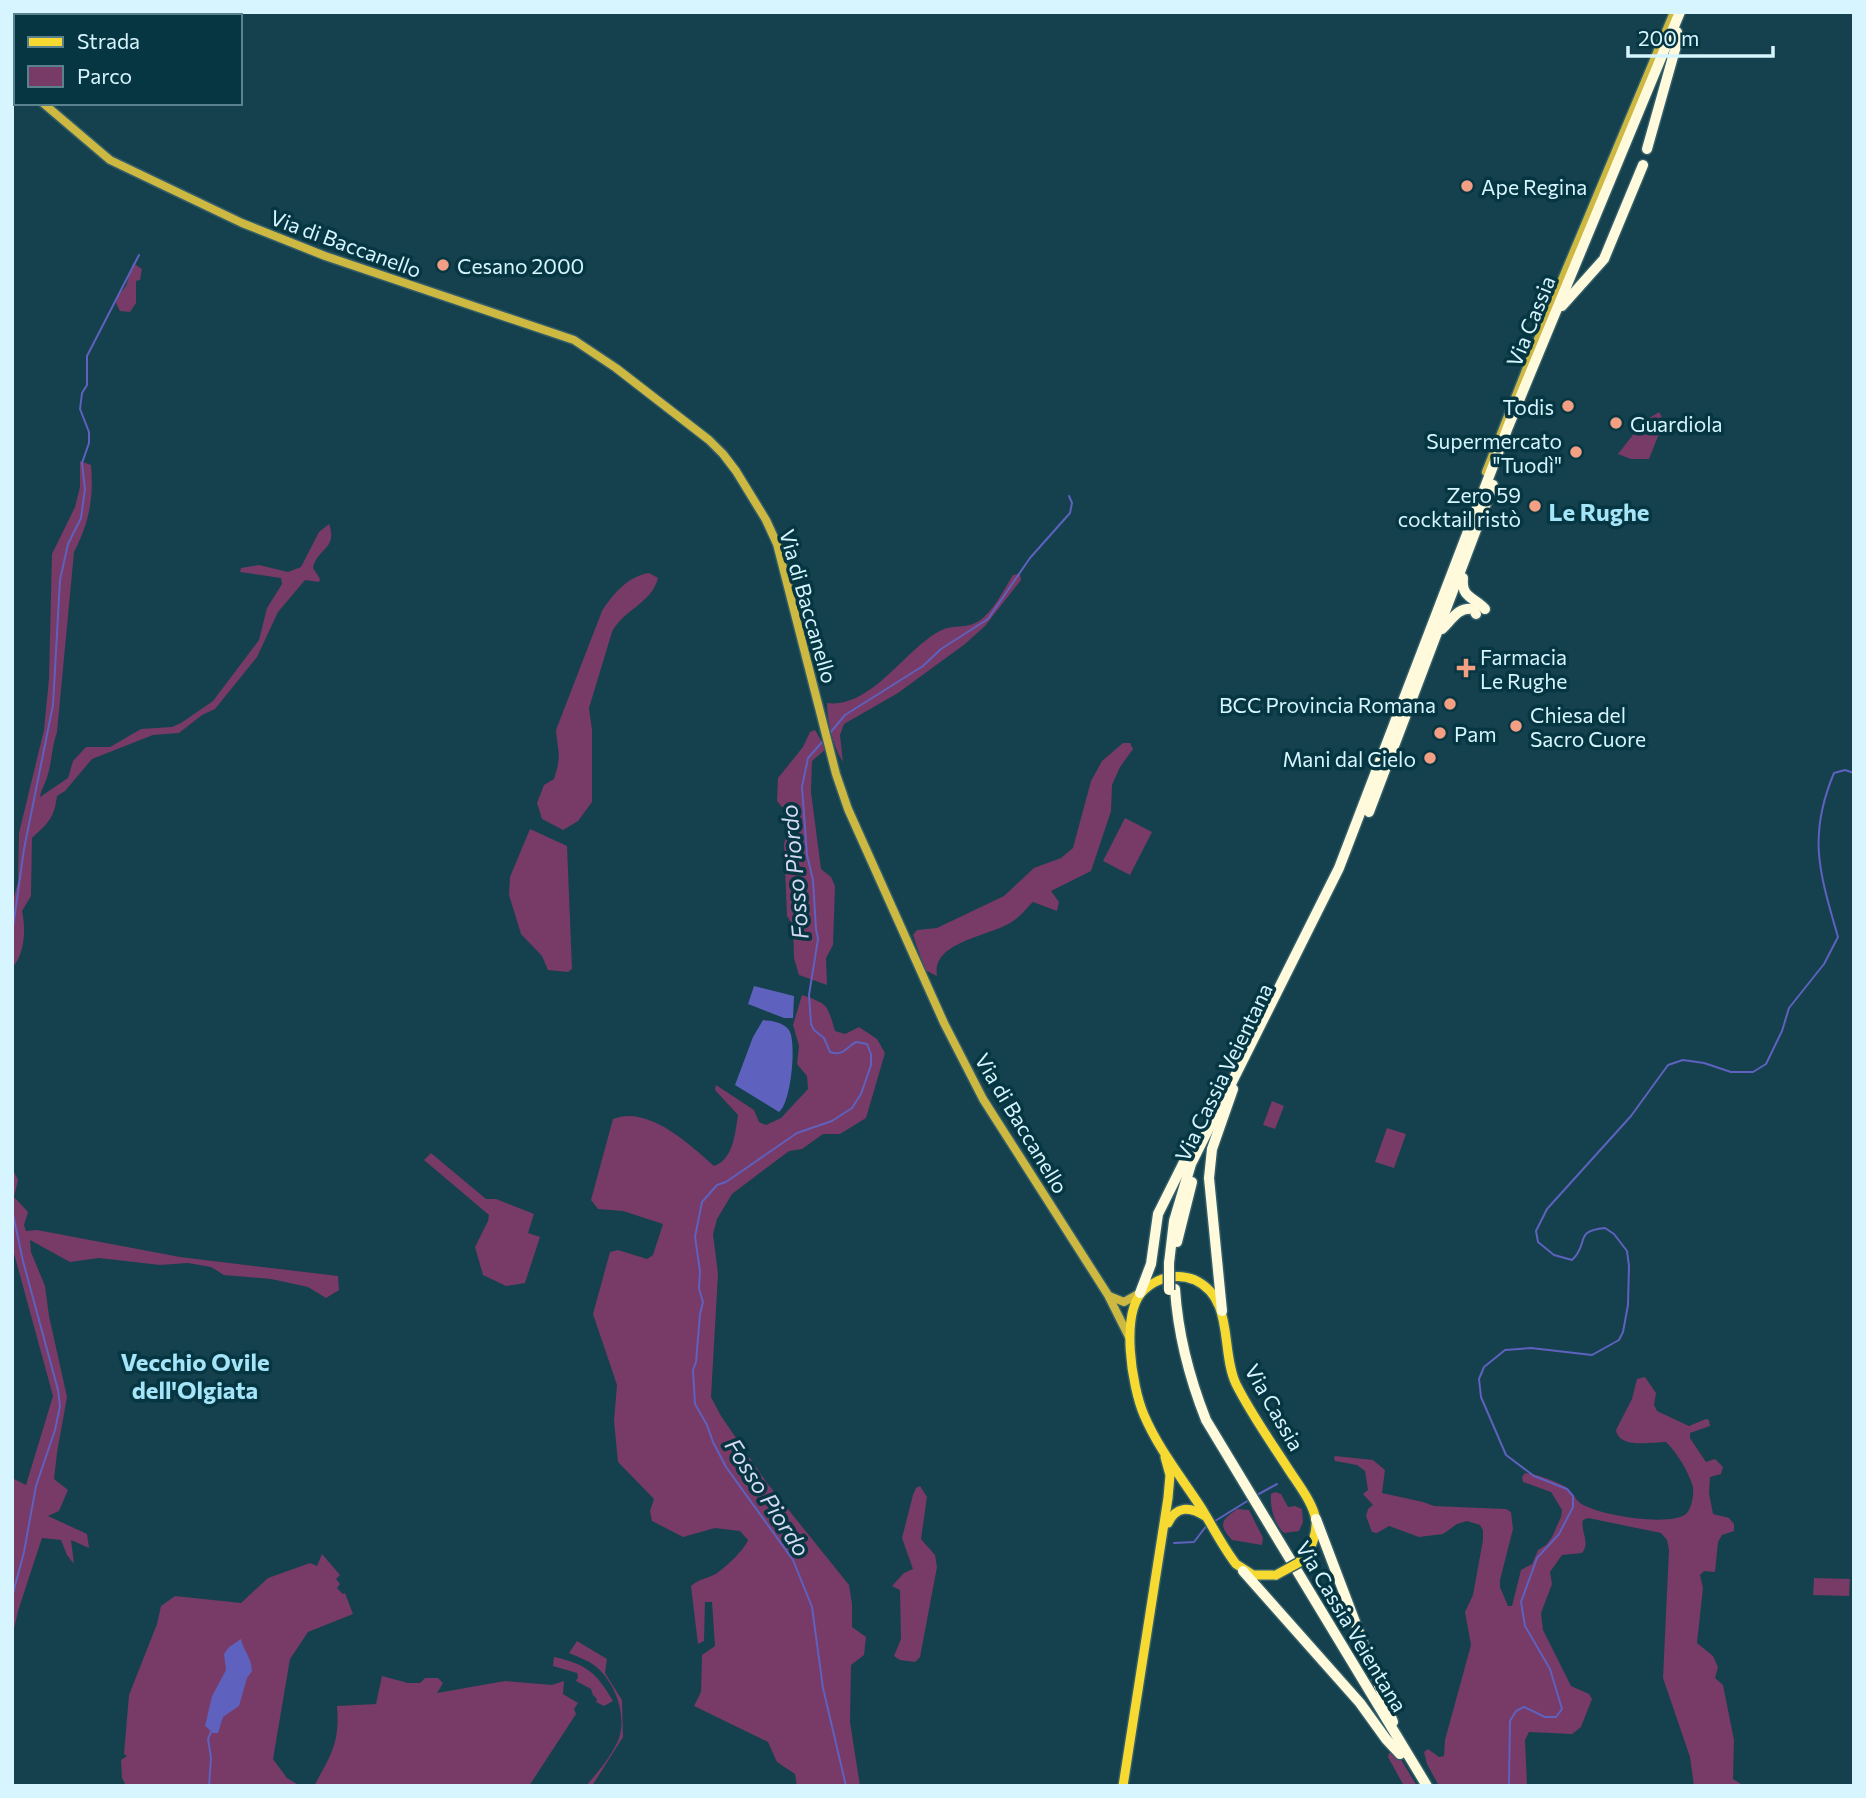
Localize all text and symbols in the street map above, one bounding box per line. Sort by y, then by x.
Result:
legend [14,14,242,105]
scale bar [1628,14,1773,58]
text: 200 m [1638,25,1699,50]
text: Strada [77,28,140,53]
text: Parco [77,63,132,88]
place label: Ape Regina [1481,174,1587,199]
marker: Ape Regina [1459,178,1475,194]
street label: Via di Baccanello [267,204,425,282]
place label: Cesano 2000 [457,253,584,278]
marker: Cesano 2000 [435,257,451,273]
street label: Via Cassia [1500,272,1560,370]
place label: Todis [1503,394,1554,419]
marker: Todis [1560,398,1576,414]
place label: Guardiola [1630,411,1723,436]
marker: Guardiola [1608,415,1624,431]
place label: Supermercato "Tuodì" [1426,428,1562,477]
marker: Supermercato "Tuodì" [1568,444,1584,460]
place label: Zero 59 cocktail ristò [1398,482,1521,531]
district label: Le Rughe [1549,497,1649,526]
marker: Zero 59 cocktail ristò [1527,498,1543,514]
street label: Via di Baccanello [775,526,843,686]
place label: Farmacia Le Rughe [1480,644,1567,693]
marker: Farmacia Le Rughe [1458,660,1474,676]
place label: BCC Provincia Romana [1219,692,1436,717]
marker: BCC Provincia Romana [1442,696,1458,712]
place label: Chiesa del Sacro Cuore [1530,702,1646,751]
marker: Chiesa del Sacro Cuore [1508,718,1524,734]
place label: Pam [1454,721,1496,746]
marker: Pam [1432,725,1448,741]
place label: Mani dal Cielo [1282,746,1416,771]
marker: Mani dal Cielo [1422,750,1438,766]
water label: Fosso Piordo [774,803,814,941]
street label: Via Cassia Veientana [1169,979,1277,1165]
street label: Via di Baccanello [970,1048,1074,1198]
district label: Vecchio Ovile dell'Olgiata [120,1347,270,1404]
street label: Via Cassia [1240,1359,1310,1455]
water label: Fosso Piordo [719,1433,817,1561]
street label: Via Cassia Veientana [1291,1536,1413,1716]

